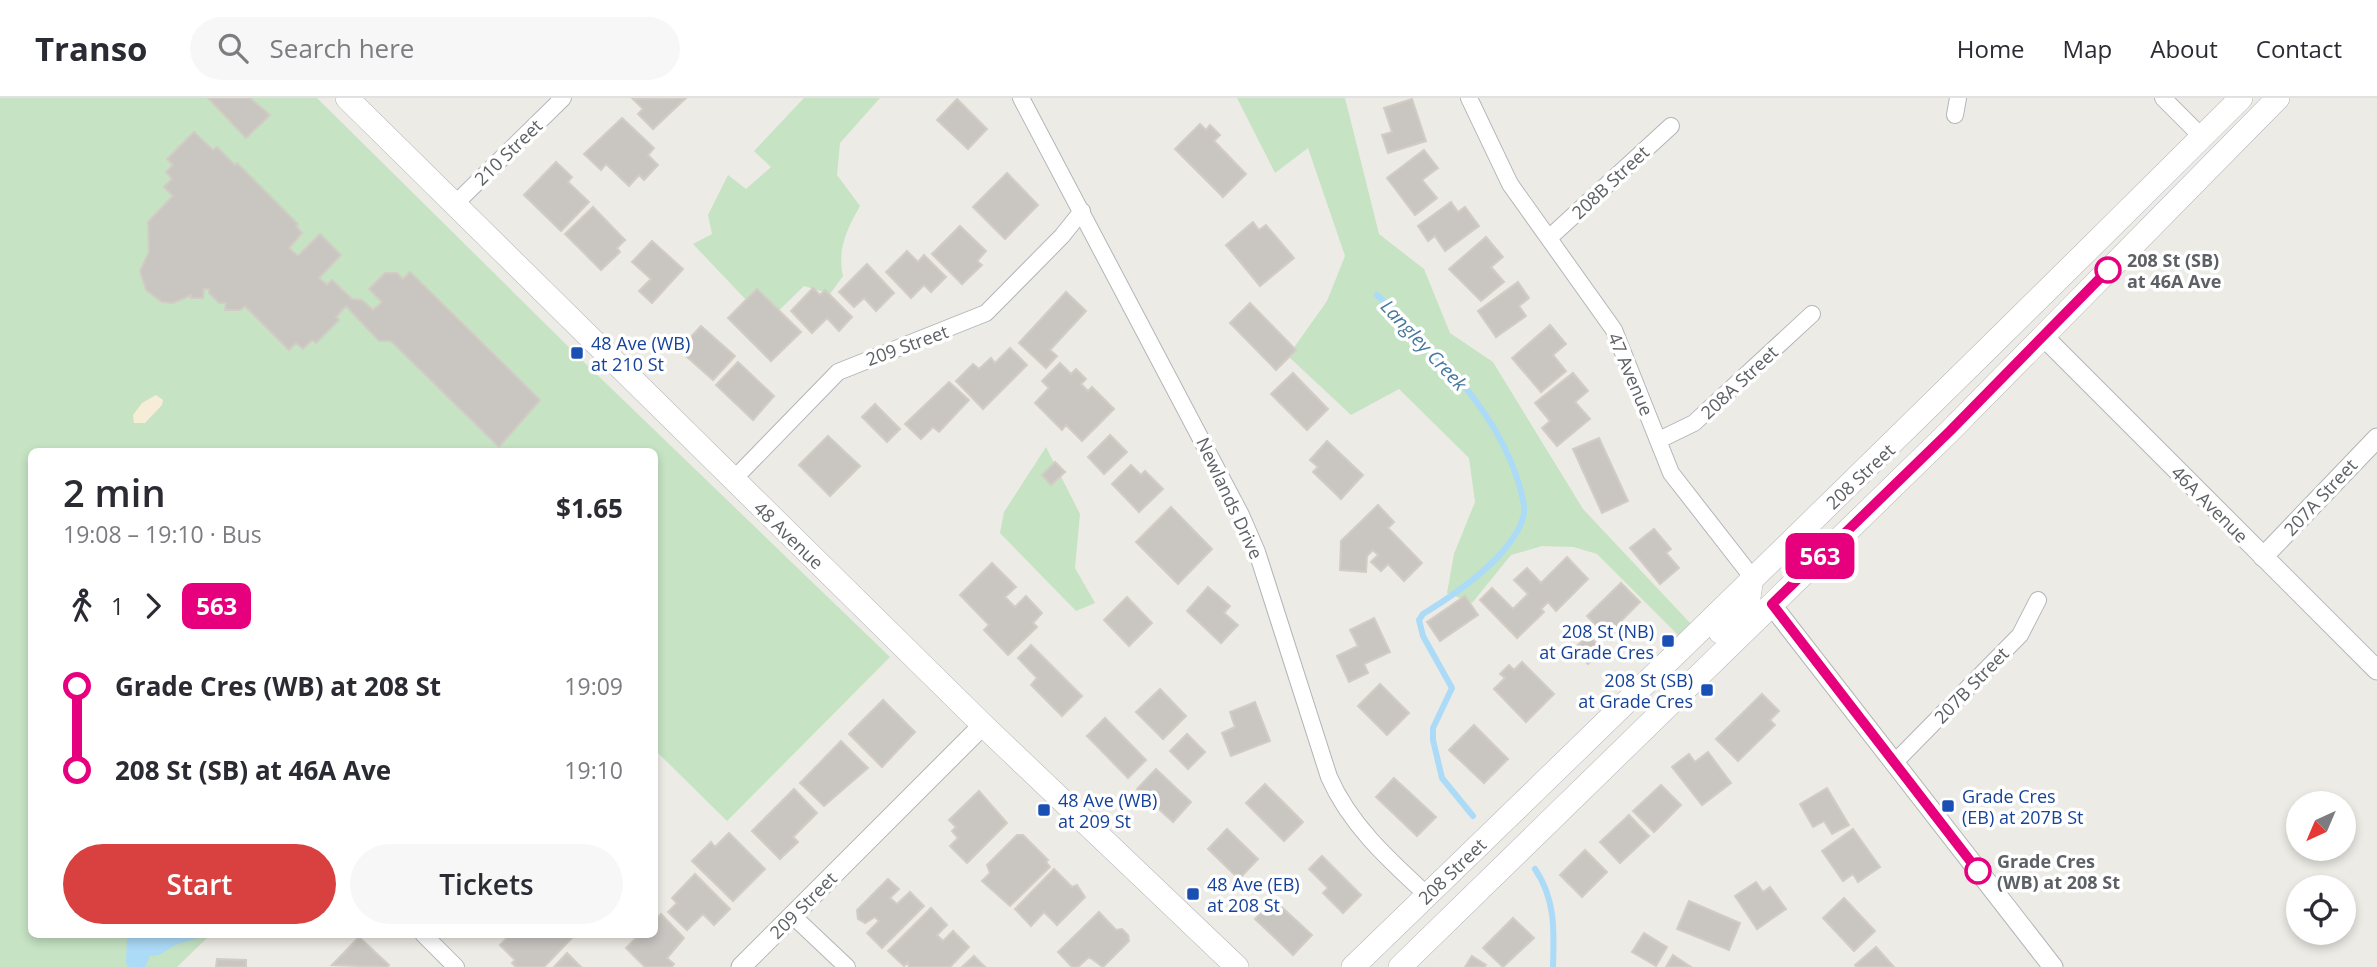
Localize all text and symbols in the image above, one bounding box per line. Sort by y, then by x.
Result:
search box [190,17,680,80]
text: Transo [35,26,148,71]
icon: search [214,29,252,67]
text: Search here [270,30,414,66]
text: Home [1957,32,2025,65]
text: Map [2063,32,2112,65]
text: About [2150,32,2218,65]
text: Contact [2256,32,2342,65]
street label: 210 Street [469,114,547,190]
street label: 208B Street [1566,140,1654,224]
place label: 208 St (SB) at 46A Ave [2127,248,2221,293]
marker: 208 St (SB) at 46A Ave [2095,257,2121,283]
water label: Langley Creek [1375,294,1473,397]
street label: 209 Street [863,319,951,371]
street label: 47 Avenue [1603,329,1659,419]
place label: 48 Ave (WB) at 210 St [591,331,690,376]
street label: 208A Street [1695,340,1783,424]
marker: 48 Ave (WB) at 210 St [569,345,585,361]
street label: Newlands Drive [1191,433,1269,563]
street label: 208 Street [1820,438,1900,514]
street label: 207A Street [2278,453,2362,541]
street label: 46A Avenue [2166,460,2254,548]
text: 2 min [63,466,166,518]
text: $1.65 [556,490,623,526]
street label: 48 Avenue [749,496,829,574]
text: 19:08 – 19:10 · Bus [63,518,262,550]
line badge: 563 [1780,533,1860,579]
text: 563 [1799,539,1841,572]
icon: walk [63,587,101,625]
icon: forward [134,587,172,625]
text: 563 [196,589,237,622]
text: 1 [111,590,124,622]
place label: 208 St (NB) at Grade Cres [1539,619,1654,664]
marker: 208 St (NB) at Grade Cres [1660,633,1676,649]
street label: 207B Street [1929,642,2013,728]
text: Grade Cres (WB) at 208 St [115,668,441,704]
place label: 208 St (SB) at Grade Cres [1578,668,1693,713]
text: 19:09 [564,670,623,702]
marker: 208 St (SB) at Grade Cres [1699,682,1715,698]
text: 208 St (SB) at 46A Ave [115,752,391,788]
text: 19:10 [564,754,623,786]
place label: Grade Cres (EB) at 207B St [1962,784,2083,829]
place label: 48 Ave (WB) at 209 St [1058,788,1157,833]
north arrow [2286,791,2356,861]
map controls [2286,791,2356,945]
marker: Grade Cres (EB) at 207B St [1940,798,1956,814]
marker: 48 Ave (WB) at 209 St [1036,802,1052,818]
street label: 208 Street [1413,833,1491,909]
button: Start [63,844,336,924]
button: Tickets [350,844,623,924]
place label: Grade Cres (WB) at 208 St [1997,849,2120,894]
marker: Grade Cres (WB) at 208 St [1965,858,1991,884]
street label: 209 Street [764,866,842,944]
place label: 48 Ave (EB) at 208 St [1207,872,1300,917]
button: locate [2286,875,2356,945]
marker: 48 Ave (EB) at 208 St [1185,886,1201,902]

